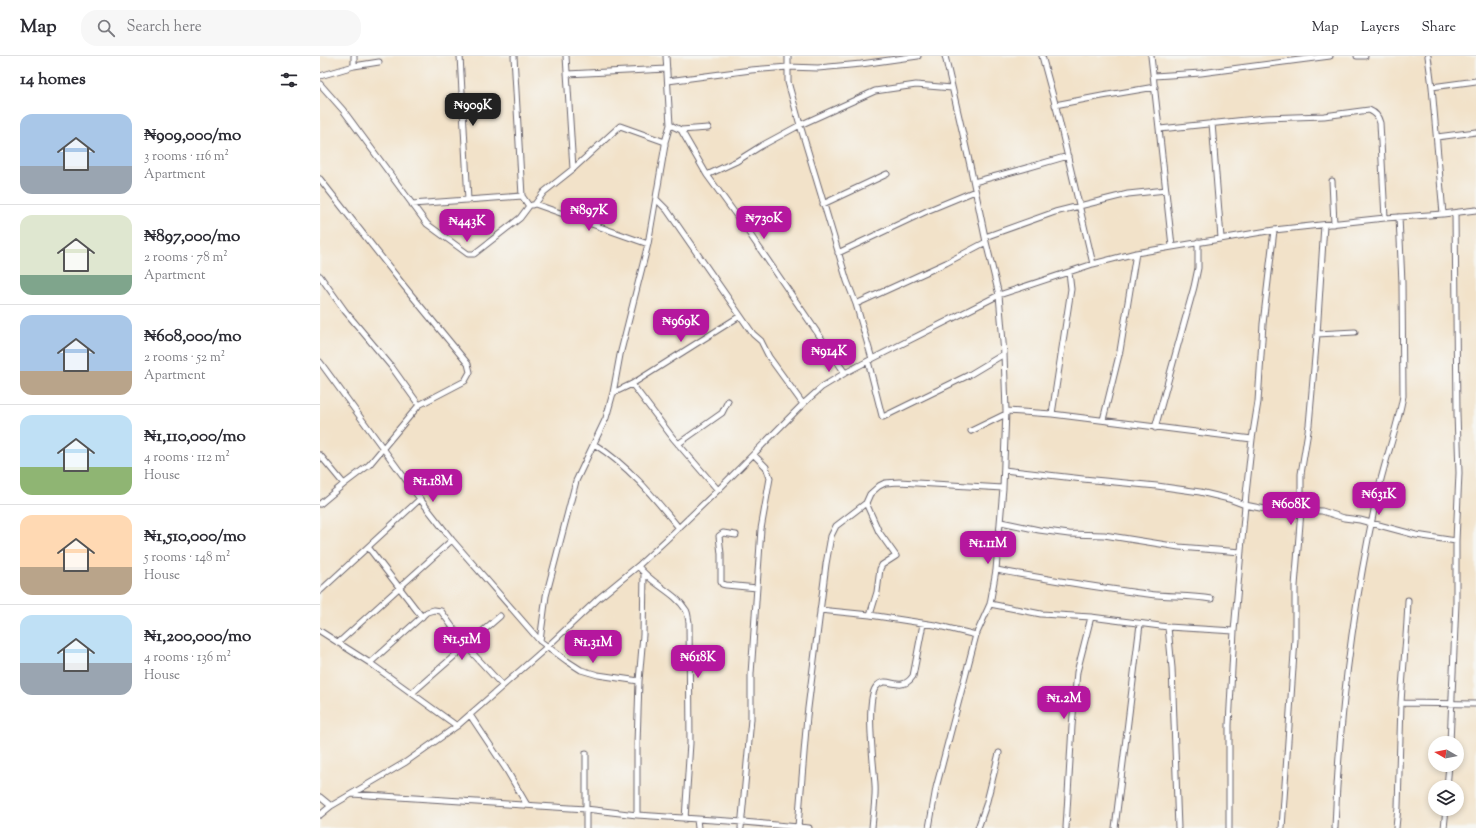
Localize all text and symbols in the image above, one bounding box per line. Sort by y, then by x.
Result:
search box [81,10,361,46]
text: Map [20,14,57,41]
icon: search [95,17,117,39]
text: Search here [127,17,202,38]
text: Map [1312,18,1339,38]
text: Layers [1361,18,1399,38]
text: Share [1421,18,1456,38]
text: 14 homes [20,68,86,92]
icon: filters [278,69,300,91]
pin: ₦909K [445,93,501,127]
text: ₦909K [454,97,492,115]
text: ₦909,000/mo [144,124,241,148]
icon: home [52,130,100,178]
text: 3 rooms · 116 m² [144,148,229,166]
text: Apartment [144,166,205,184]
pin: ₦897K [561,198,617,232]
text: ₦897K [570,202,608,220]
pin: ₦730K [736,206,792,240]
pin: ₦443K [439,209,495,243]
text: ₦730K [745,210,783,228]
text: ₦443K [448,213,486,231]
text: ₦897,000/mo [144,225,240,249]
icon: home [52,231,100,279]
text: 2 rooms · 78 m² [144,249,228,267]
text: Apartment [144,267,205,285]
pin: ₦969K [653,309,709,343]
text: ₦969K [662,313,700,331]
text: ₦608,000/mo [144,325,242,349]
icon: home [52,331,100,379]
pin: ₦914K [801,339,857,373]
text: ₦914K [811,343,847,361]
text: 2 rooms · 52 m² [144,349,225,367]
text: Apartment [144,367,205,385]
text: ₦1,110,000/mo [144,425,246,449]
icon: home [52,431,100,479]
text: 4 rooms · 112 m² [144,449,230,467]
text: House [144,467,180,485]
pin: ₦1.18M [400,469,466,503]
text: ₦1.18M [413,473,453,491]
pin: ₦631K [1351,482,1407,516]
text: ₦631K [1362,486,1396,504]
pin: ₦608K [1263,492,1319,526]
text: ₦608K [1272,496,1310,514]
text: ₦1,510,000/mo [144,525,246,549]
icon: home [52,531,100,579]
pin: ₦1.11M [955,531,1021,565]
text: ₦1.11M [969,535,1007,553]
text: 5 rooms · 148 m² [144,549,230,567]
text: House [144,567,180,585]
text: ₦1,200,000/mo [144,625,251,649]
pin: ₦1.51M [429,627,495,661]
pin: ₦1.31M [560,630,626,664]
icon: home [52,631,100,679]
text: ₦1.51M [443,631,481,649]
text: ₦1.31M [574,634,612,652]
pin: ₦618K [670,645,726,679]
text: 4 rooms · 136 m² [144,649,231,667]
text: ₦618K [680,649,716,667]
text: House [144,667,180,685]
pin: ₦1.2M [1036,686,1092,720]
text: ₦1.2M [1046,690,1082,708]
north arrow [1428,736,1464,772]
map controls [1428,736,1464,816]
button: layers [1428,780,1464,816]

